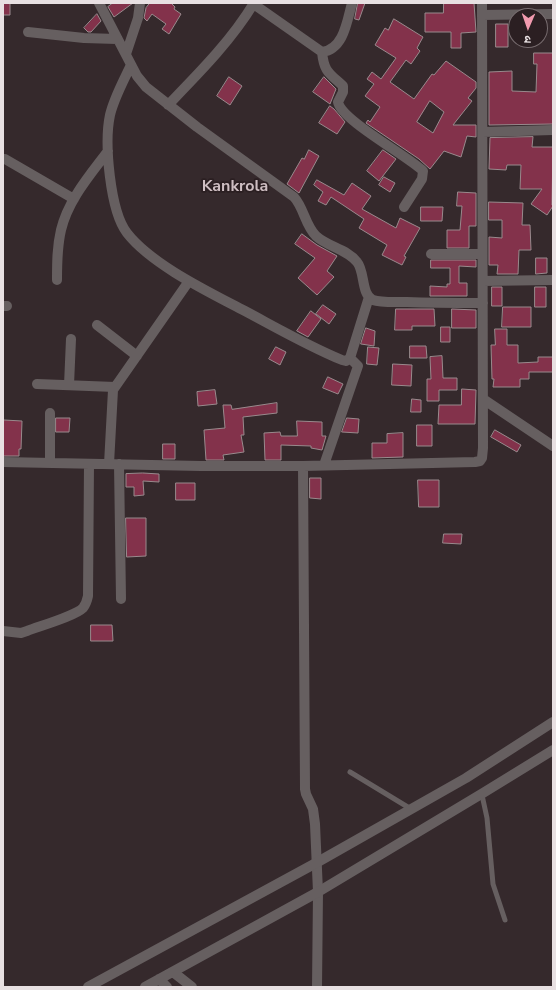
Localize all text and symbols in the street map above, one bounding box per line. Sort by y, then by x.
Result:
north arrow [508,8,548,48]
text: उ [524,32,531,47]
district label: Kankrola [202,177,268,197]

